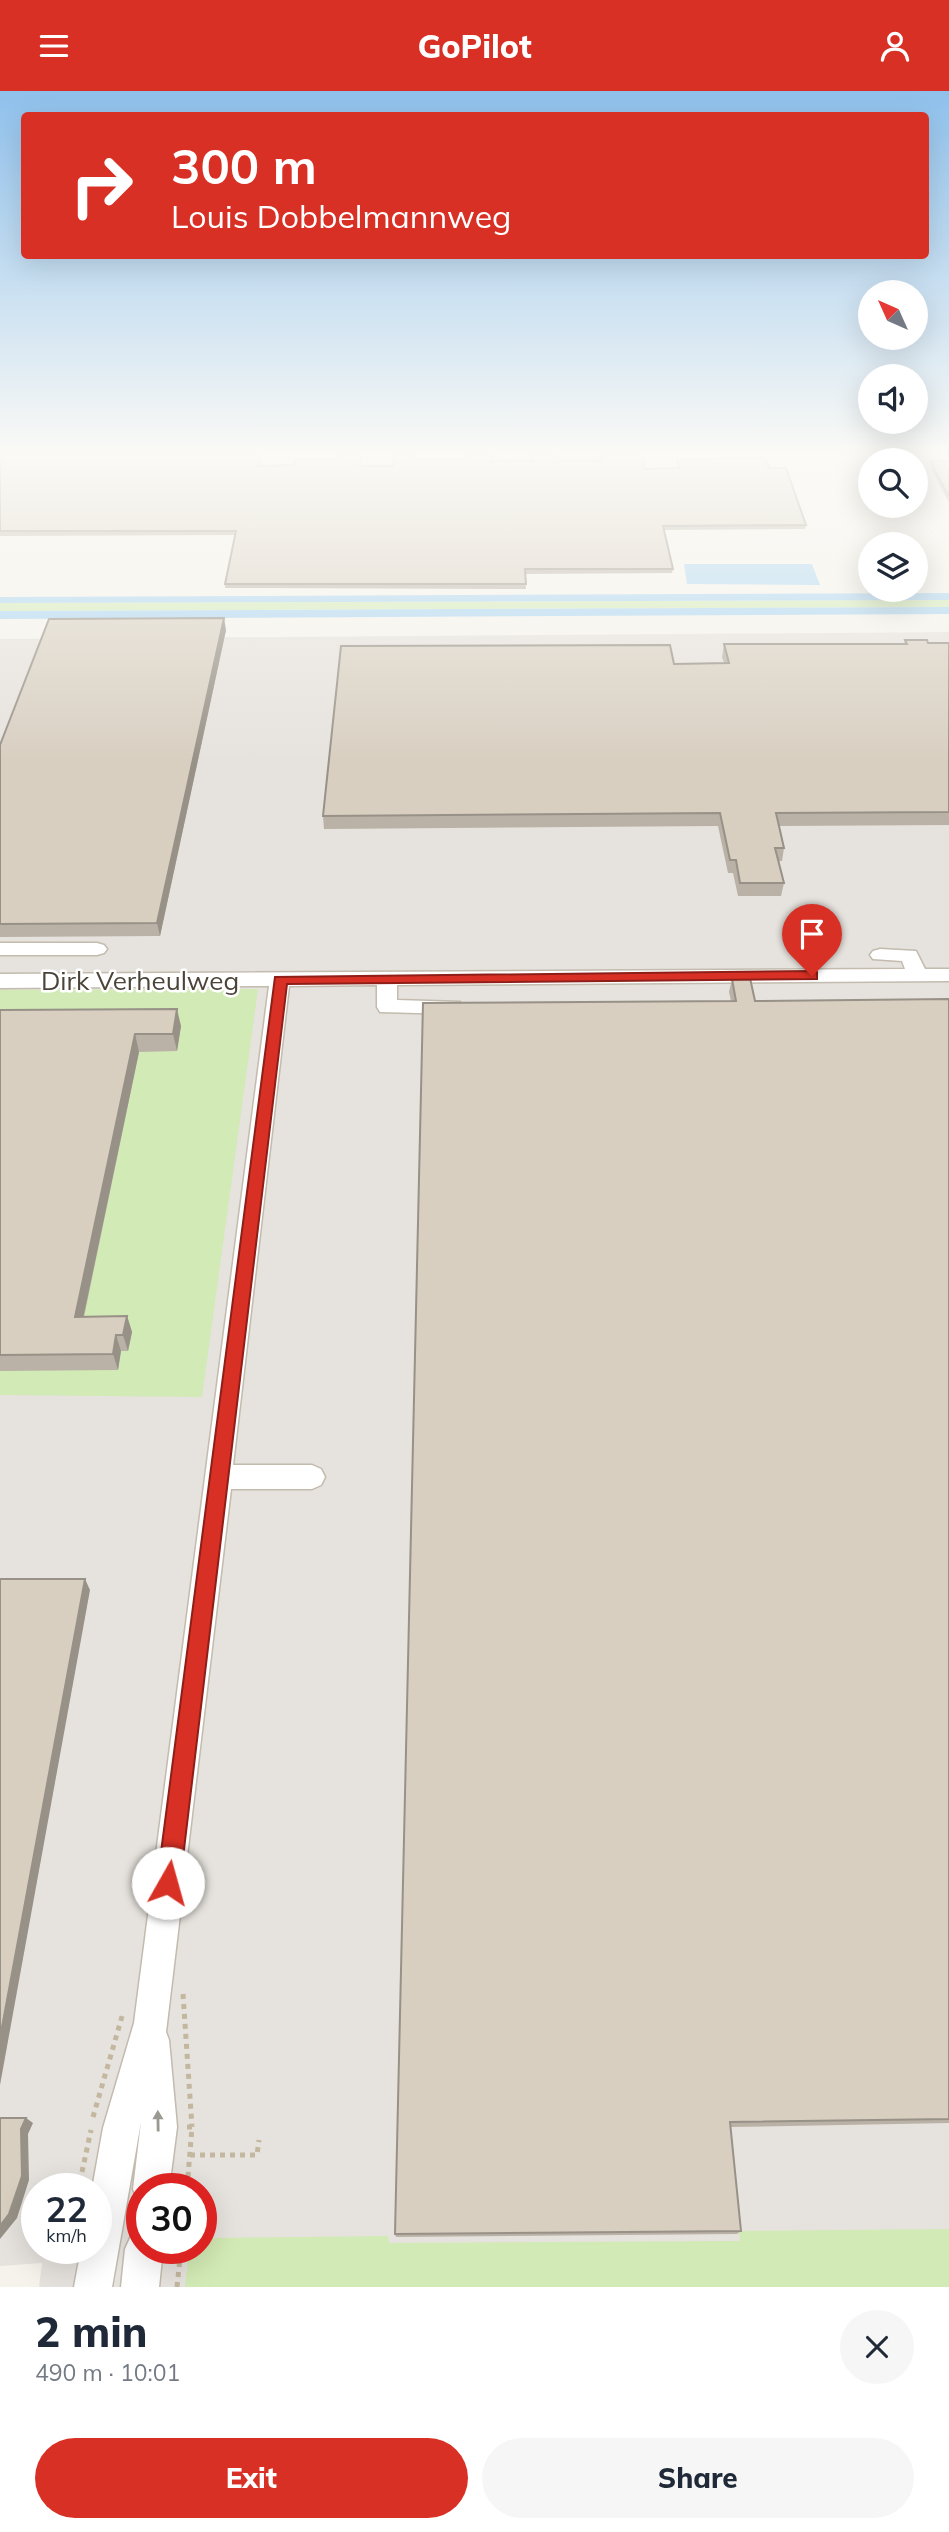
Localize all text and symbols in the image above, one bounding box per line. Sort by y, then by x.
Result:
text: GoPilot [417,26,532,66]
icon: menu [35,27,73,65]
icon: person [876,27,914,65]
text: 300 m [171,135,317,196]
icon: right [56,140,147,231]
text: Louis Dobbelmannweg [171,196,511,236]
north arrow [858,280,928,350]
map controls [858,280,928,602]
button: sound [858,364,928,434]
button: search [858,448,928,518]
button: layers [858,532,928,602]
pin [782,904,842,976]
icon: arrive [793,915,831,953]
street label: Dirk Verheulweg [41,964,239,997]
position arrow [131,1846,205,1920]
one-way arrow [152,2110,163,2132]
speed limit sign: 30 [126,2173,217,2264]
text: 22 [45,2187,88,2231]
text: km/h [46,2224,87,2247]
text: 2 min [35,2305,148,2358]
button: close [840,2310,914,2384]
text: 490 m · 10:01 [35,2358,180,2387]
button: Exit [35,2438,468,2518]
button: Share [482,2438,914,2518]

